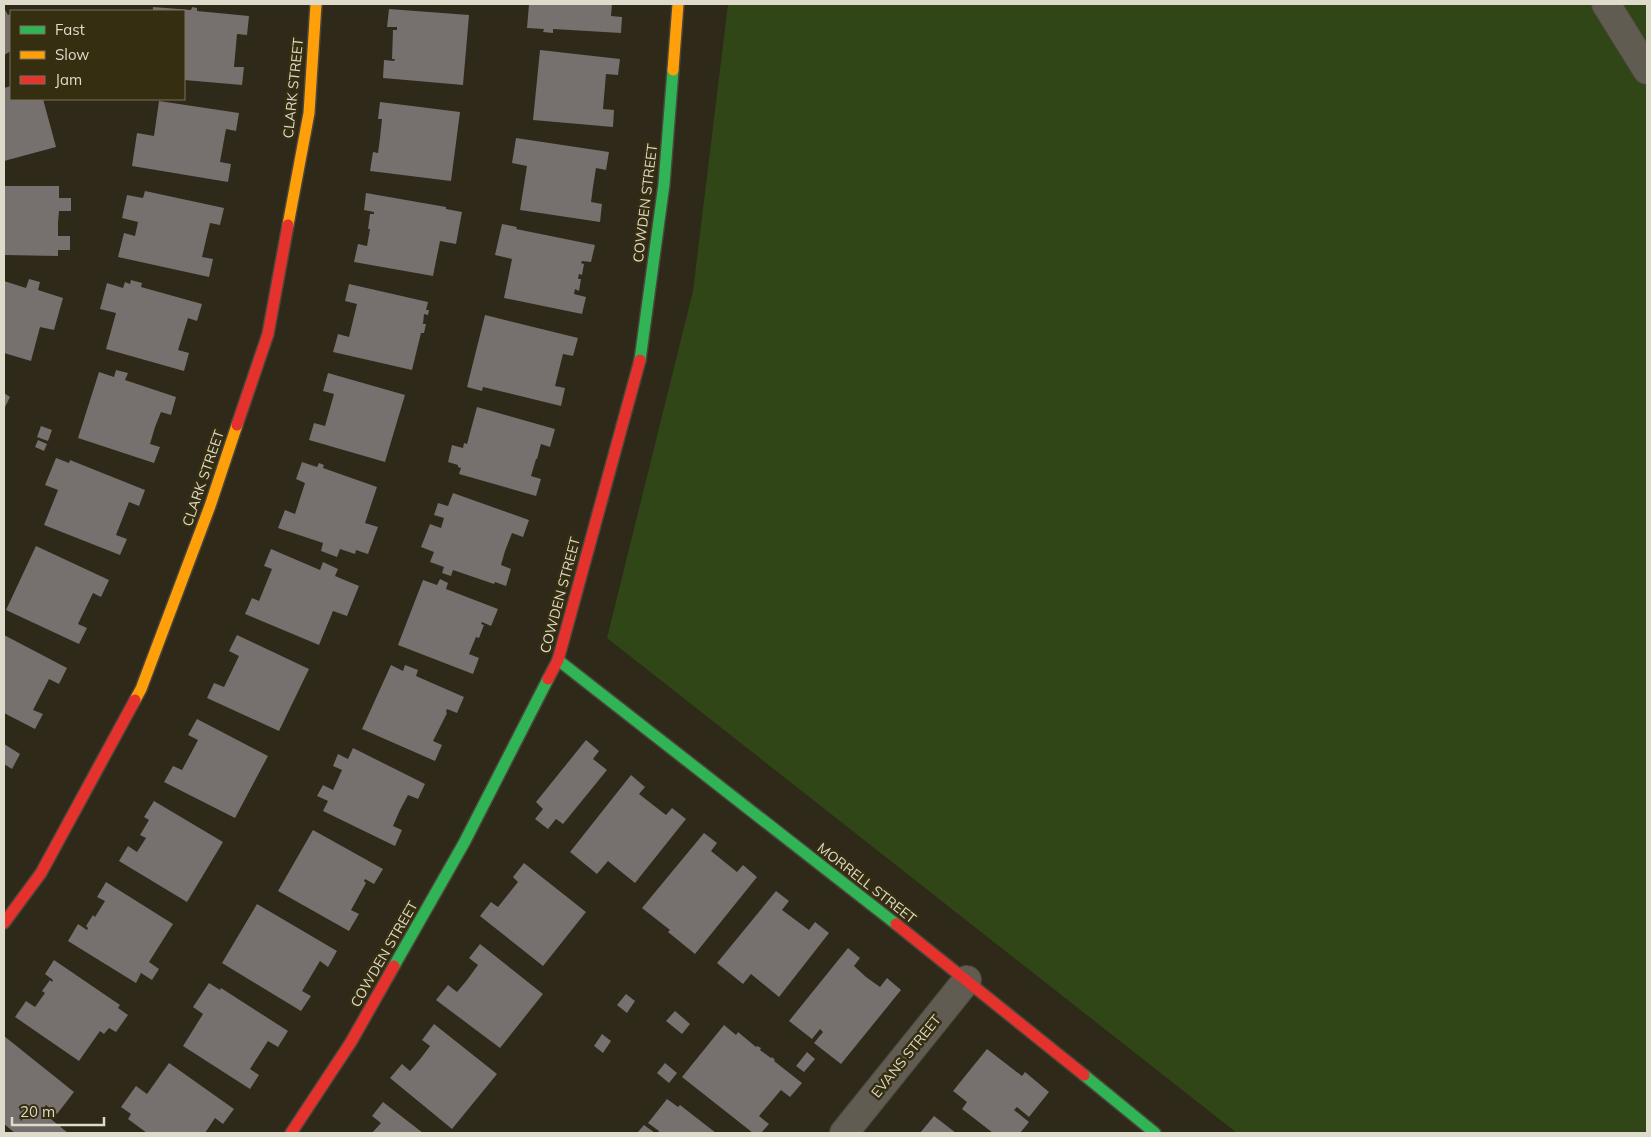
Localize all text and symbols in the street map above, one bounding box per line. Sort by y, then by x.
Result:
legend [10,10,185,100]
text: Fast [55,20,85,39]
street label: CLARK STREET [279,36,307,139]
text: Slow [55,45,89,64]
text: Jam [55,70,82,89]
street label: COWDEN STREET [629,142,661,263]
street label: CLARK STREET [178,427,228,529]
street label: COWDEN STREET [536,534,584,655]
street label: MORRELL STREET [814,839,921,928]
street label: COWDEN STREET [346,897,422,1010]
street label: EVANS STREET [867,1010,945,1101]
scale bar [12,1094,105,1126]
text: 20 m [20,1102,55,1121]

